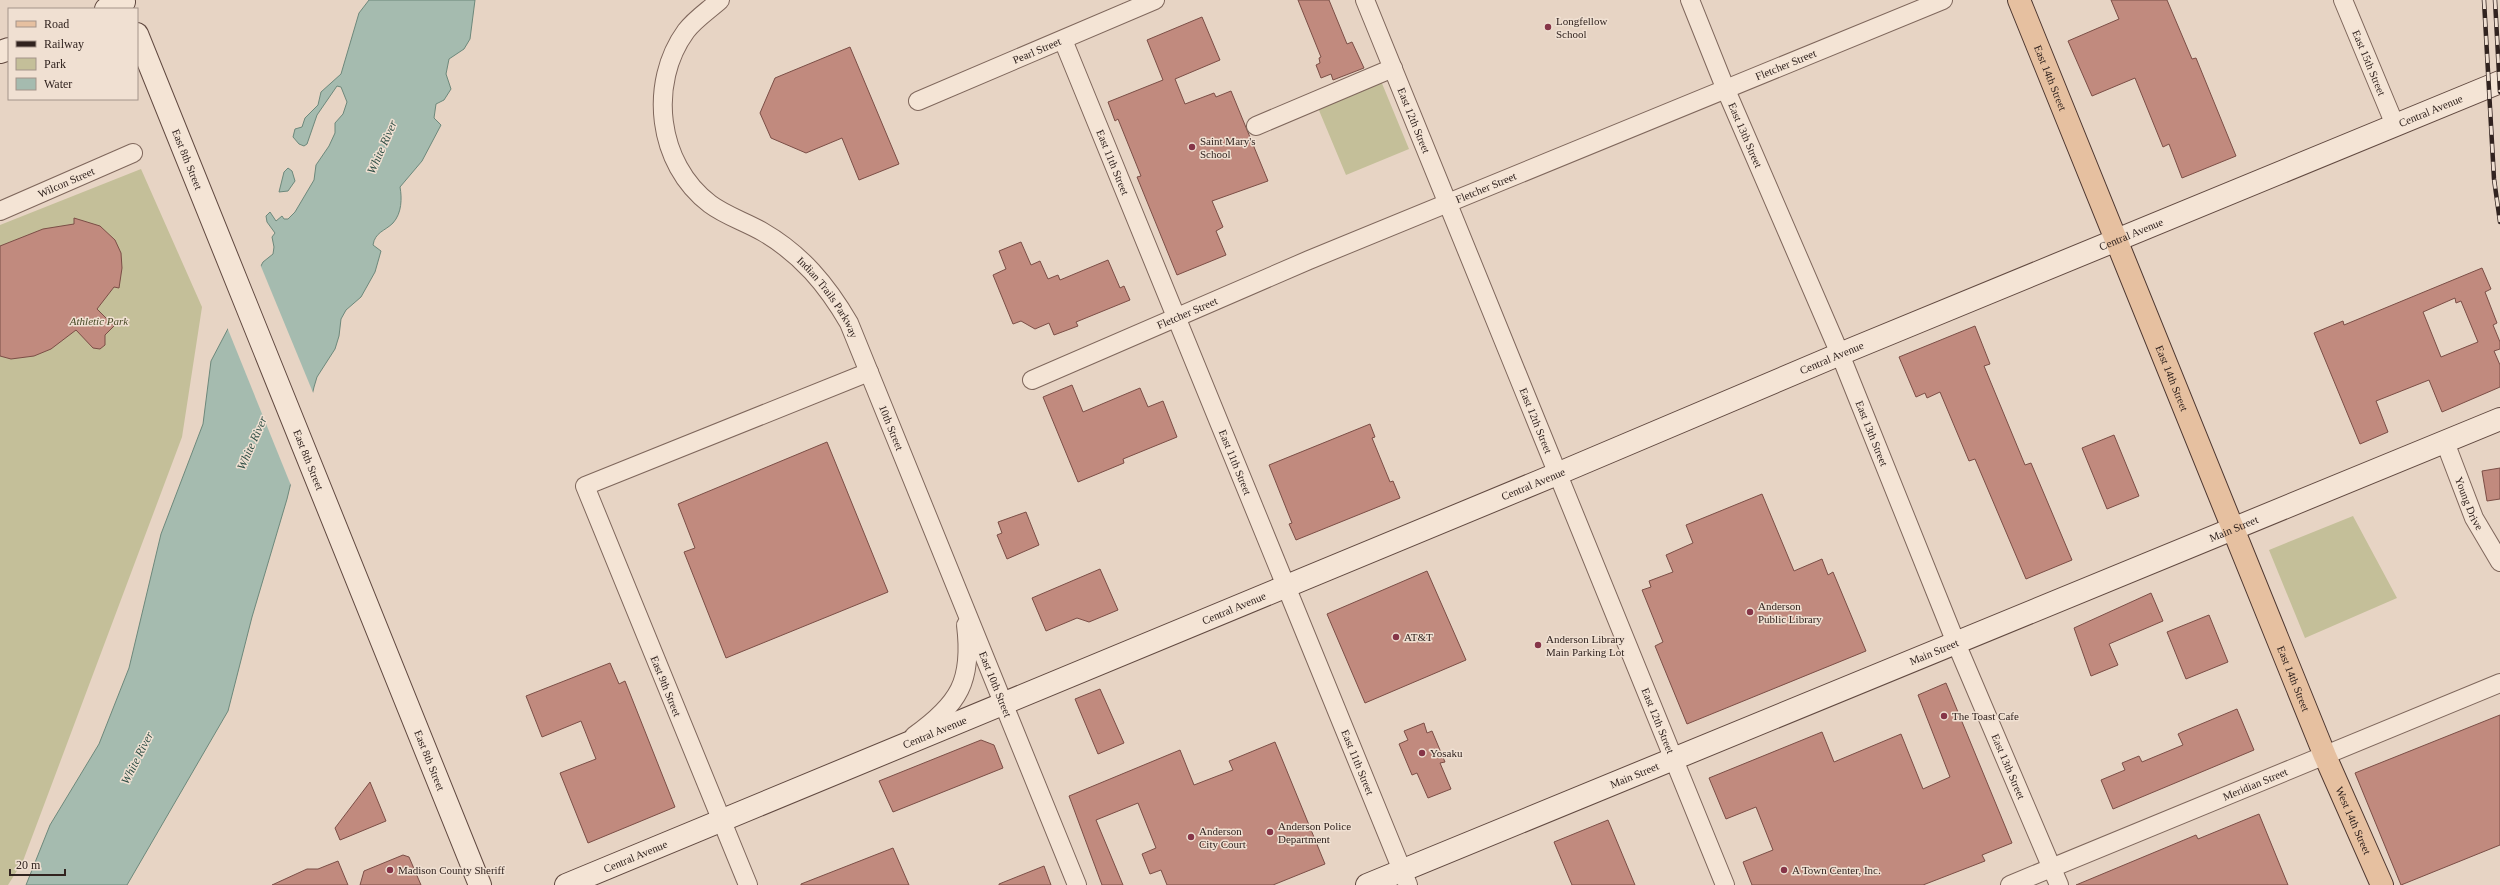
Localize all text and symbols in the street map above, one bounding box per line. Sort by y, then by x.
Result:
legend [8,8,138,100]
place label: Longfellow School [1556,15,1607,40]
text: Road [44,17,69,31]
marker: Longfellow School [1543,22,1553,32]
street label: East 15th Street [2350,28,2388,97]
street label: Pearl Street [1011,35,1063,66]
text: Railway [44,37,84,51]
street label: East 14th Street [2032,43,2069,112]
street label: Fletcher Street [1753,47,1818,82]
text: Park [44,57,66,71]
text: Water [44,77,72,91]
street label: East 12th Street [1395,86,1433,155]
street label: Central Avenue [2397,92,2464,129]
street label: East 13th Street [1726,101,1765,169]
water label: White River [364,118,400,176]
street label: East 8th Street [170,127,205,191]
street label: East 11th Street [1094,128,1132,197]
place label: Saint Mary's School [1200,135,1255,160]
marker: Saint Mary's School [1187,142,1197,152]
street label: Wilcon Street [36,165,96,200]
street label: Fletcher Street [1454,170,1518,205]
street label: Central Avenue [2097,216,2165,253]
street label: Indian Trails Parkway [795,254,861,340]
street label: Fletcher Street [1155,294,1219,331]
park label: Athletic Park [69,315,129,327]
street label: Central Avenue [1798,339,1865,376]
street label: East 14th Street [2153,344,2191,413]
street label: East 12th Street [1517,386,1555,455]
street label: East 13th Street [1853,399,1890,468]
street label: 10th Street [877,403,906,452]
water label: White River [234,414,270,472]
street label: East 8th Street [291,428,326,492]
street label: East 11th Street [1217,428,1254,497]
street label: Central Avenue [1499,465,1567,502]
street label: Young Drive [2453,475,2486,532]
street label: Main Street [2207,513,2260,544]
street label: Central Avenue [1200,589,1268,627]
place label: Anderson Public Library [1758,600,1822,625]
marker: Anderson Public Library [1745,607,1755,617]
place label: AT&T [1404,631,1433,643]
marker: AT&T [1391,632,1401,642]
place label: Anderson Library Main Parking Lot [1546,633,1625,658]
street label: Main Street [1908,636,1960,667]
marker: Anderson Library Main Parking Lot [1533,640,1543,650]
street label: East 14th Street [2275,644,2312,713]
street label: East 10th Street [977,650,1014,719]
street label: East 9th Street [648,654,684,718]
street label: East 12th Street [1639,686,1677,755]
place label: The Toast Cafe [1952,710,2019,722]
marker: The Toast Cafe [1939,711,1949,721]
street label: Central Avenue [901,714,968,751]
street label: East 8th Street [412,728,447,792]
street label: East 11th Street [1339,728,1376,796]
water label: White River [118,729,156,787]
street label: East 13th Street [1989,732,2028,801]
place label: Yosaku [1430,747,1463,759]
marker: Yosaku [1417,748,1427,758]
street label: Main Street [1608,760,1660,790]
street label: Meridian Street [2221,765,2289,803]
street label: West 14th Street [2333,785,2374,856]
place label: Anderson Police Department [1278,820,1351,845]
place label: Anderson City Court [1199,825,1246,850]
marker: Anderson Police Department [1265,827,1275,837]
marker: Anderson City Court [1186,832,1196,842]
street label: Central Avenue [602,838,669,875]
scale bar [10,851,65,877]
text: 20 m [16,858,41,872]
place label: Madison County Sheriff [398,864,505,876]
place label: A Town Center, Inc. [1792,864,1881,876]
marker: Madison County Sheriff [385,865,395,875]
marker: A Town Center, Inc. [1779,865,1789,875]

